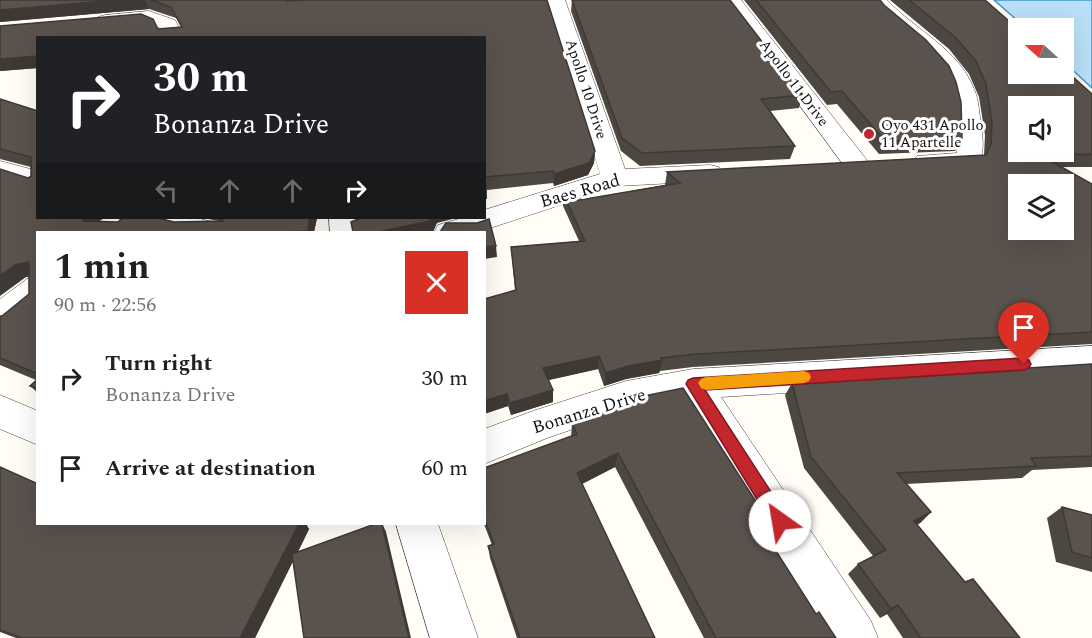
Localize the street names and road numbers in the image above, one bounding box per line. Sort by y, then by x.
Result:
street label: Apollo 11 Drive [753,35,835,131]
street label: Apollo 10 Drive [559,36,613,142]
street label: Baes Road [537,167,623,215]
street label: Bonanza Drive [529,381,649,441]

